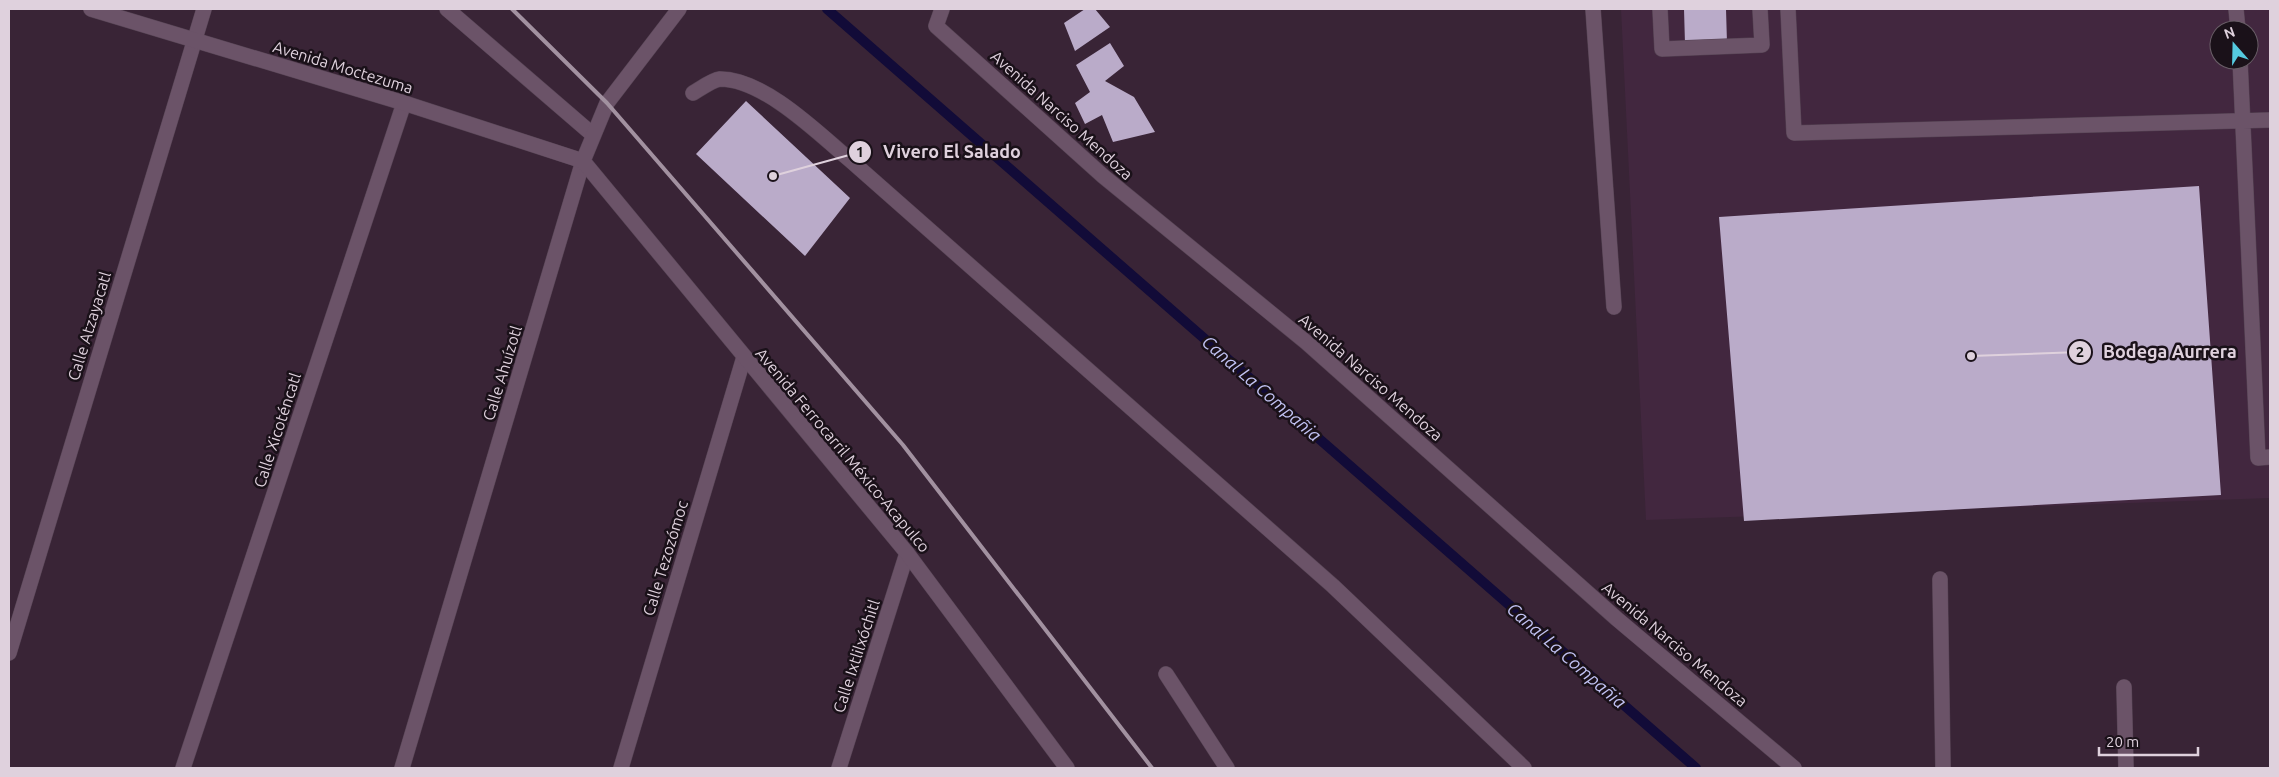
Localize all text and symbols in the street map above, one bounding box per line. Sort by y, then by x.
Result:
north arrow [2209,20,2259,70]
text: N [2222,23,2237,42]
street label: Avenida Moctezuma [271,37,415,97]
street label: Avenida Narciso Mendoza [988,47,1136,183]
callout: Vivero El Salado [848,135,1030,168]
text: Vivero El Salado [883,141,1021,161]
text: 1 [856,143,864,160]
street label: Calle Atzayacatl [64,269,114,383]
street label: Avenida Narciso Mendoza [1296,310,1446,444]
street label: Calle Ahuízotl [479,323,525,423]
water label: Canal La Compañia [1199,331,1326,445]
callout: Bodega Aurrera [2068,336,2247,369]
text: Bodega Aurrera [2103,341,2237,361]
text: 2 [2076,343,2084,360]
street label: Avenida Ferrocarril México-Acapulco [752,344,934,556]
street label: Calle Xicoténcatl [250,370,304,490]
street label: Calle Tezozómoc [639,498,691,618]
street label: Avenida Narciso Mendoza [1599,578,1751,710]
street label: Calle Ixtlilxóchitl [829,597,883,715]
water label: Canal La Compañia [1504,598,1631,712]
scale bar [2099,724,2198,756]
text: 20 m [2106,733,2139,750]

